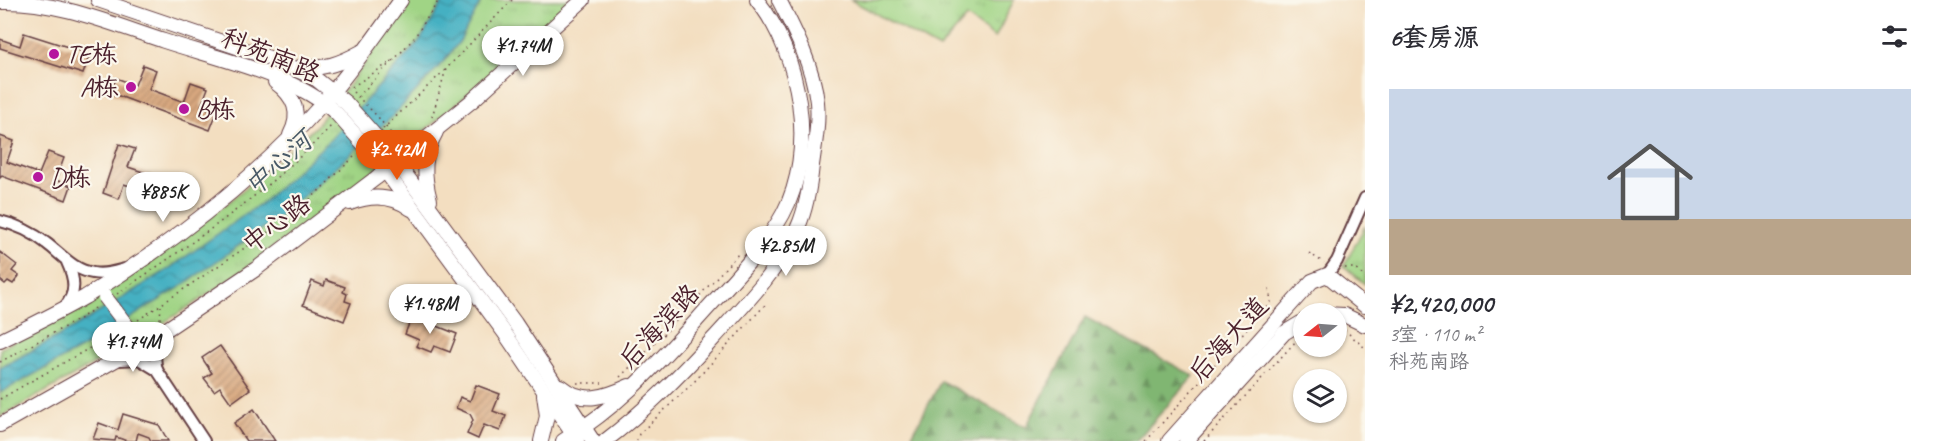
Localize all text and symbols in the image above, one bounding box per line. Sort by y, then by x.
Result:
icon: filters [1878,20,1911,53]
street label: 科苑南路 [216,21,325,90]
text: 6套房源 [1389,21,1479,54]
pin: ¥1.74M [474,26,572,77]
text: ¥1.74M [496,33,550,58]
place label: TE栋 [66,38,117,71]
marker: TE栋 [47,47,61,61]
place label: A栋 [80,71,119,104]
marker: A栋 [124,80,138,94]
place label: B栋 [196,93,236,126]
marker: B栋 [177,102,191,116]
water label: 中心河 [237,121,322,203]
icon: home [1596,128,1704,236]
pin: ¥2.42M [348,130,446,181]
text: ¥2.42M [370,137,424,162]
place label: D栋 [50,161,91,194]
marker: D栋 [31,170,45,184]
pin: ¥885K [121,172,205,223]
text: ¥885K [140,179,186,204]
street label: 中心路 [235,187,317,260]
pin: ¥2.85M [737,226,835,277]
text: ¥2.85M [759,233,813,258]
street label: 后海滨路 [612,277,707,376]
pin: ¥1.48M [381,284,479,335]
text: ¥2,420,000 [1389,287,1493,320]
street label: 后海大道 [1181,290,1275,389]
text: ¥1.48M [403,291,457,316]
north arrow [1293,303,1347,357]
map controls [1293,303,1347,423]
pin: ¥1.74M [84,322,182,373]
text: 3室 · 110 m² [1389,322,1481,347]
text: ¥1.74M [106,329,160,354]
text: 科苑南路 [1389,349,1469,374]
button: layers [1293,369,1347,423]

